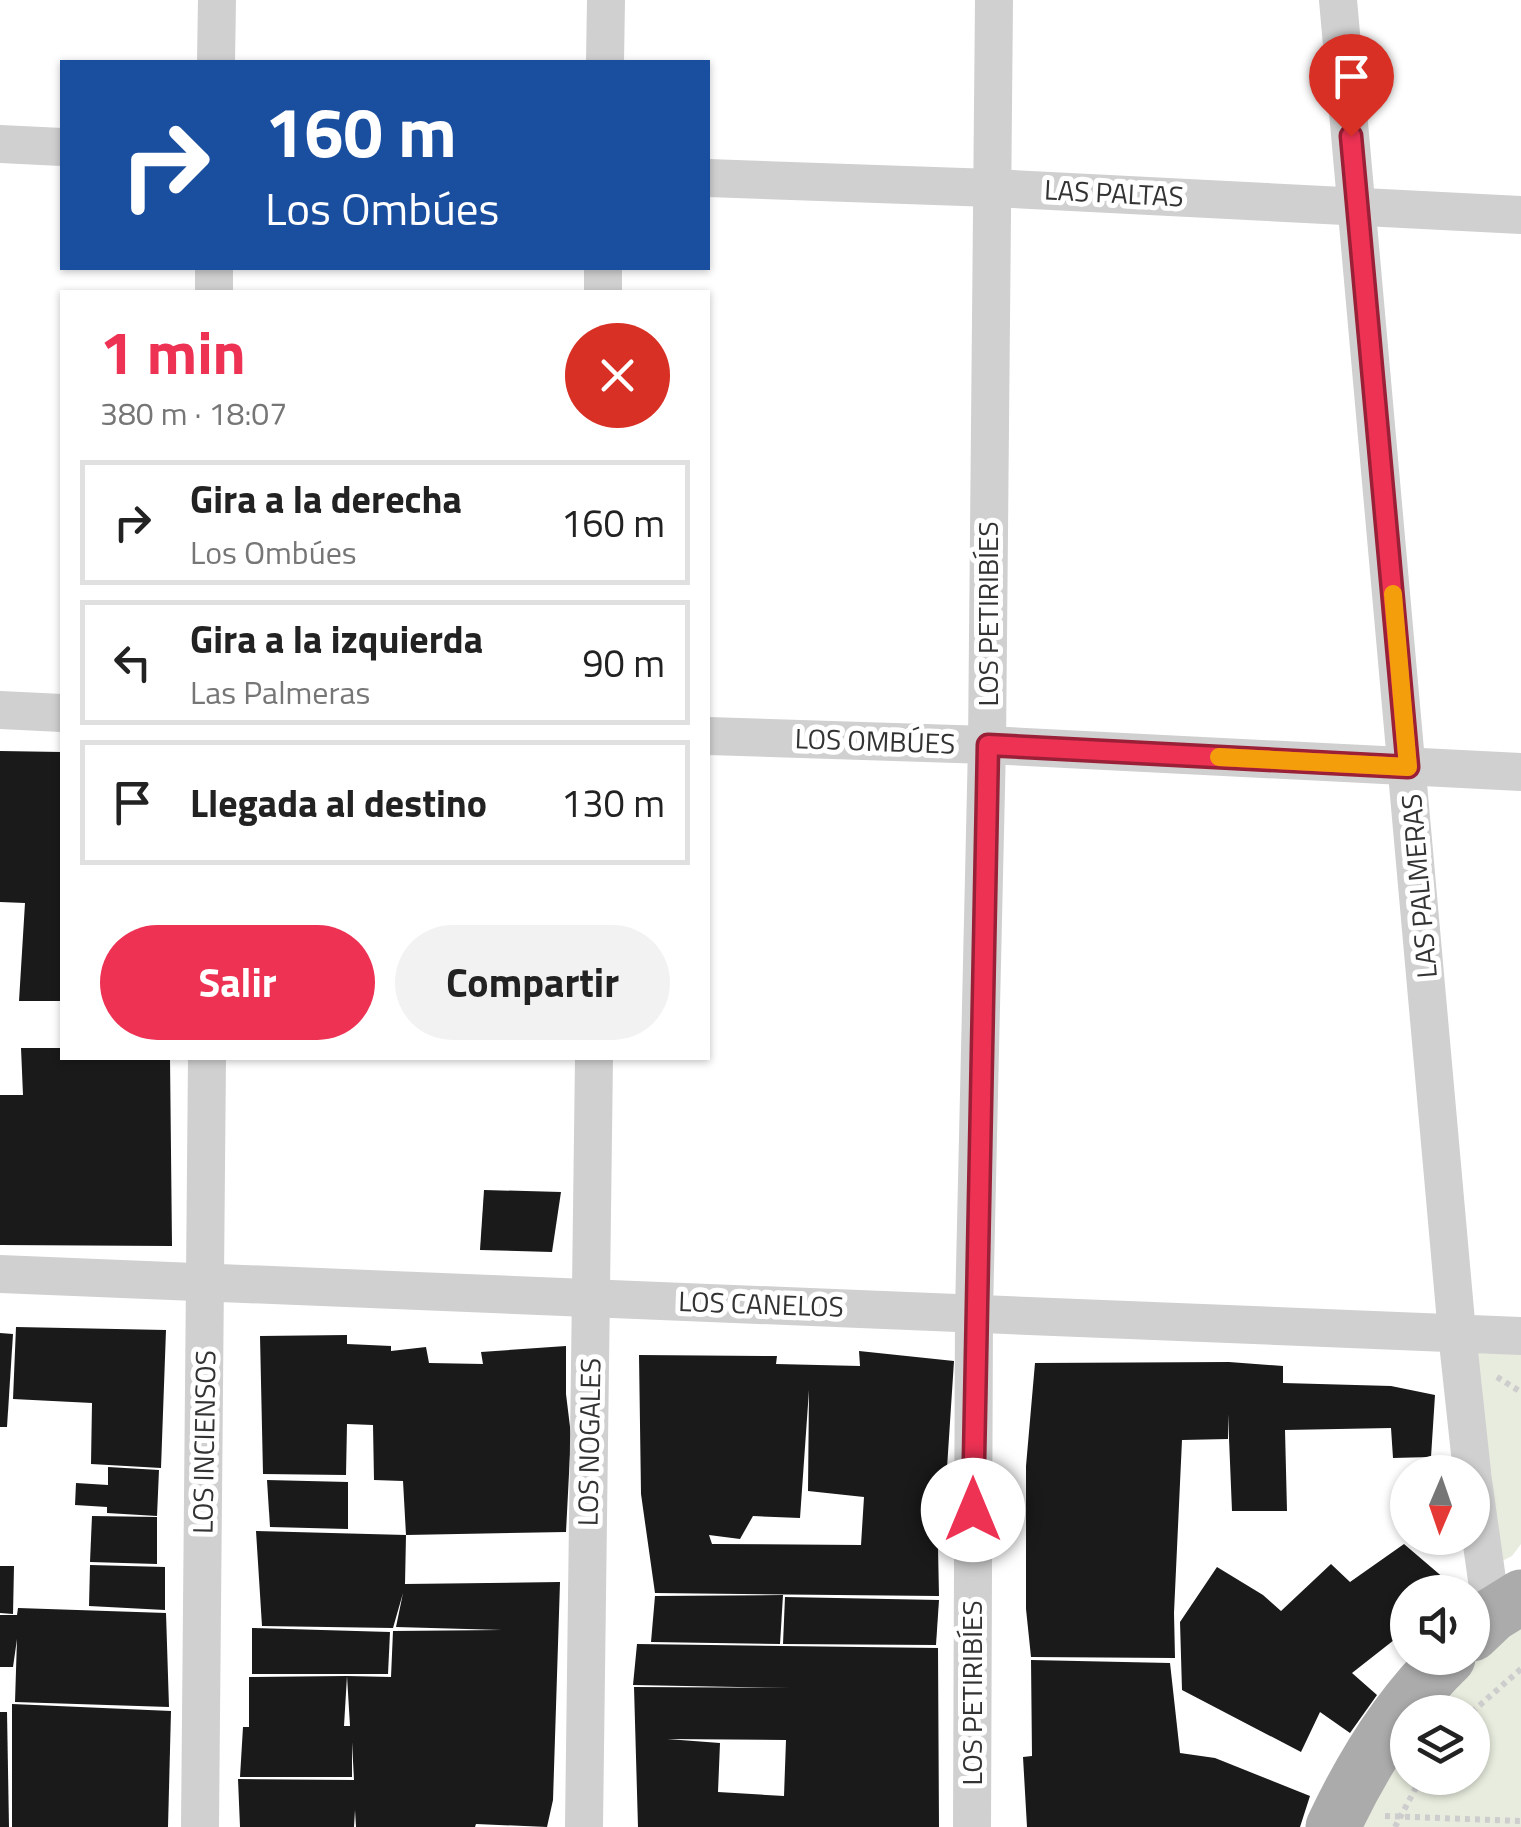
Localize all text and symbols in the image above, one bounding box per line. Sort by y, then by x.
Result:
pin [1309,34,1394,137]
icon: arrive [1324,49,1379,104]
text: 160 m [265,78,457,184]
icon: right [100,100,230,230]
street label: LAS PALTAS [1043,167,1185,218]
text: Los Ombúes [265,174,499,242]
text: 1 min [100,306,246,397]
button: close [565,323,670,428]
text: 380 m · 18:07 [100,389,287,437]
text: Gira a la derecha [190,470,462,528]
text: 160 m [561,494,665,552]
icon: right [105,495,160,550]
street label: LOS PETIRIBÍES [966,521,1009,707]
text: Los Ombúes [190,528,357,576]
text: Gira a la izquierda [190,610,483,668]
text: 90 m [582,634,665,692]
icon: left [105,635,160,690]
text: Las Palmeras [190,668,370,716]
street label: LOS OMBÚES [794,716,956,765]
text: Llegada al destino [190,774,487,832]
text: 130 m [561,774,665,832]
icon: arrive [105,775,160,830]
street label: LAS PALMERAS [1389,792,1448,980]
button: Salir [100,925,375,1040]
button: Compartir [395,925,670,1040]
street label: LOS CANELOS [678,1279,844,1328]
street label: LOS INCIENSOS [180,1350,227,1534]
street label: LOS NOGALES [566,1358,611,1526]
north arrow [1390,1455,1490,1555]
map controls [1390,1455,1490,1795]
position arrow [921,1458,1025,1562]
button: sound [1390,1575,1490,1675]
street label: LOS PETIRIBÍES [950,1600,993,1786]
button: layers [1390,1695,1490,1795]

